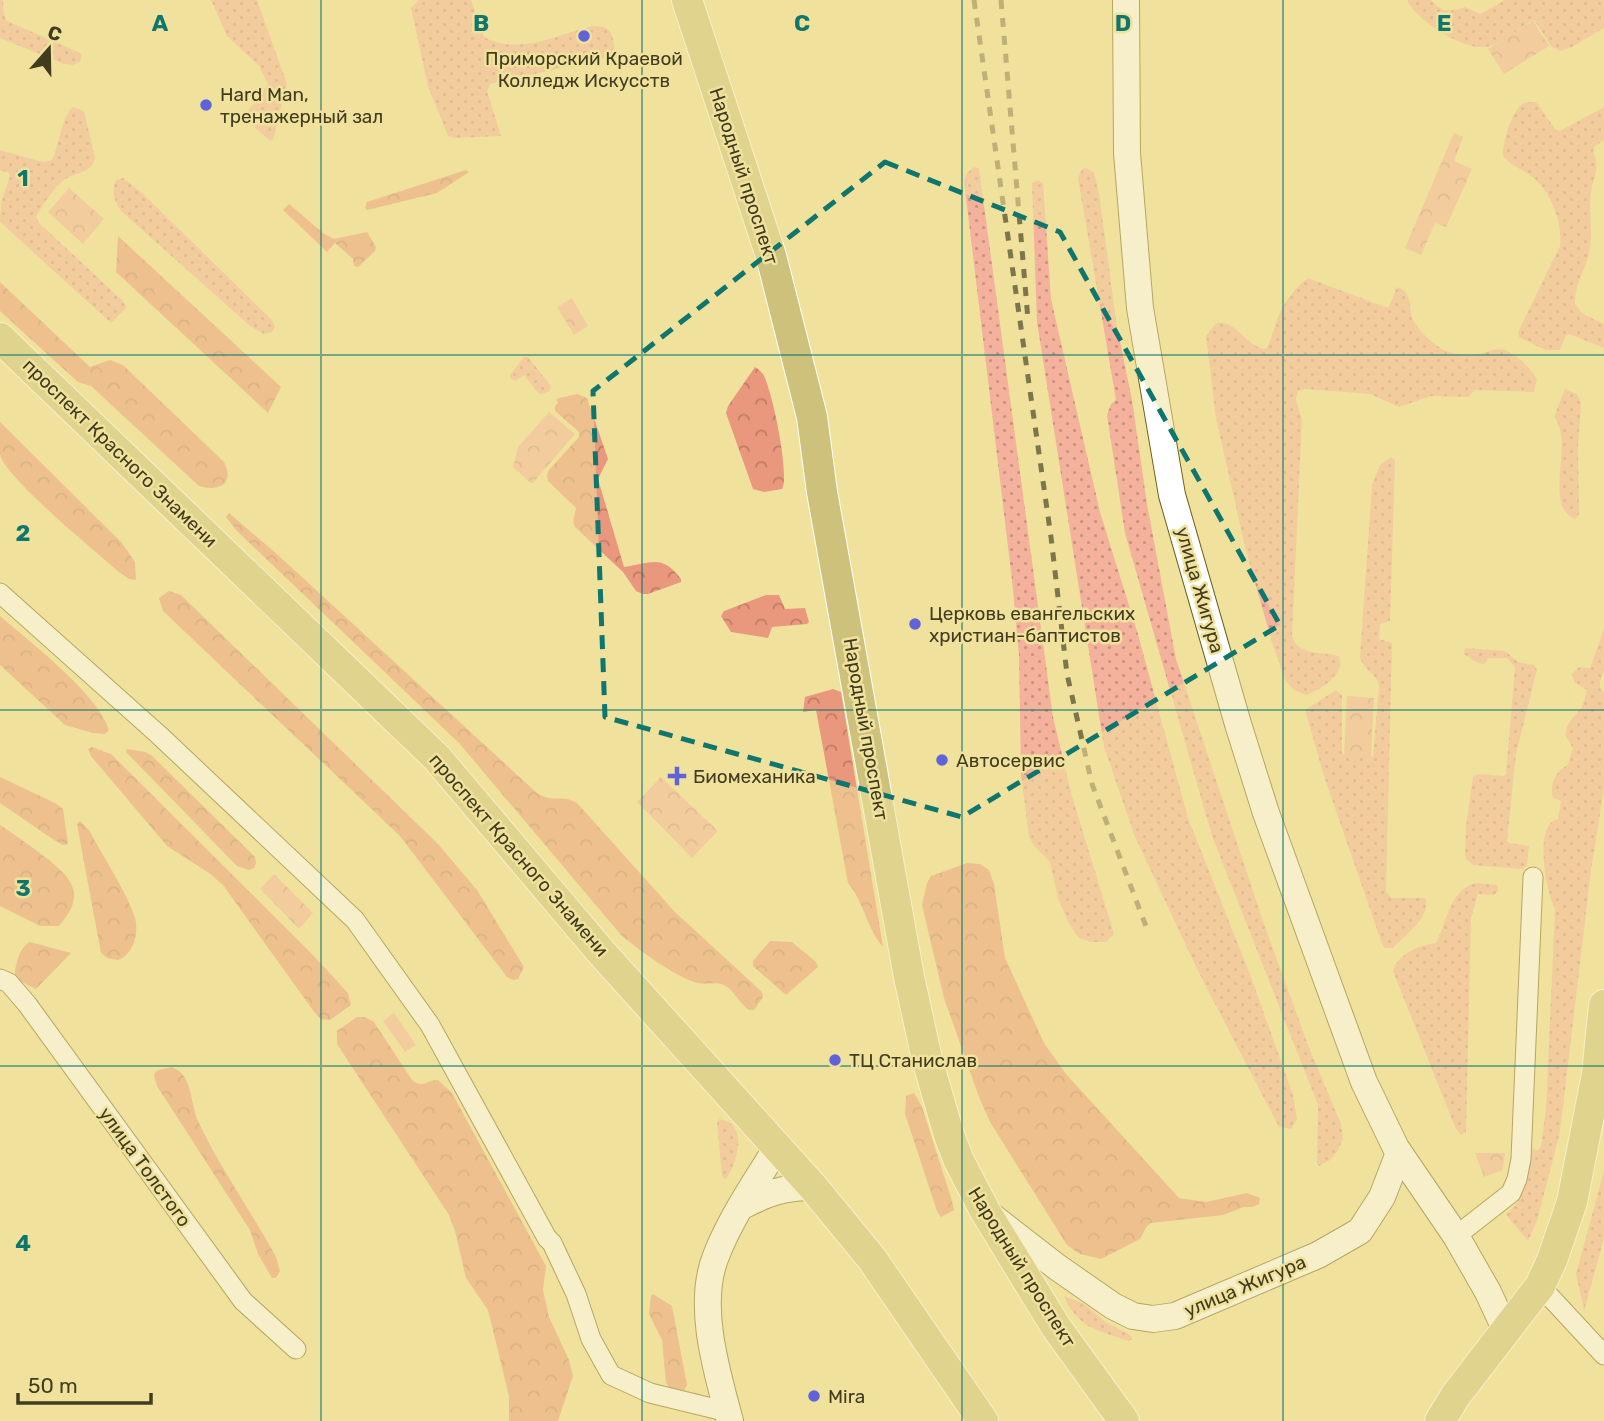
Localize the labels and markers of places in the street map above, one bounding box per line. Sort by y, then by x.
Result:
marker: Приморский Краевой Колледж Искусств [576,28,592,44]
place label: Приморский Краевой Колледж Искусств [485,47,683,92]
place label: Hard Man, тренажерный зал [220,83,383,128]
marker: Hard Man, тренажерный зал [198,97,214,113]
place label: Церковь евангельских христиан-баптистов [929,602,1135,647]
marker: Церковь евангельских христиан-баптистов [907,616,923,632]
place label: Автосервис [956,749,1065,772]
marker: Автосервис [934,752,950,768]
place label: Биомеханика [693,765,816,788]
marker: Биомеханика [667,766,687,786]
place label: ТЦ Станислав [849,1049,977,1072]
marker: ТЦ Станислав [827,1052,843,1068]
place label: Mira [828,1385,865,1408]
marker: Mira [806,1388,822,1404]

